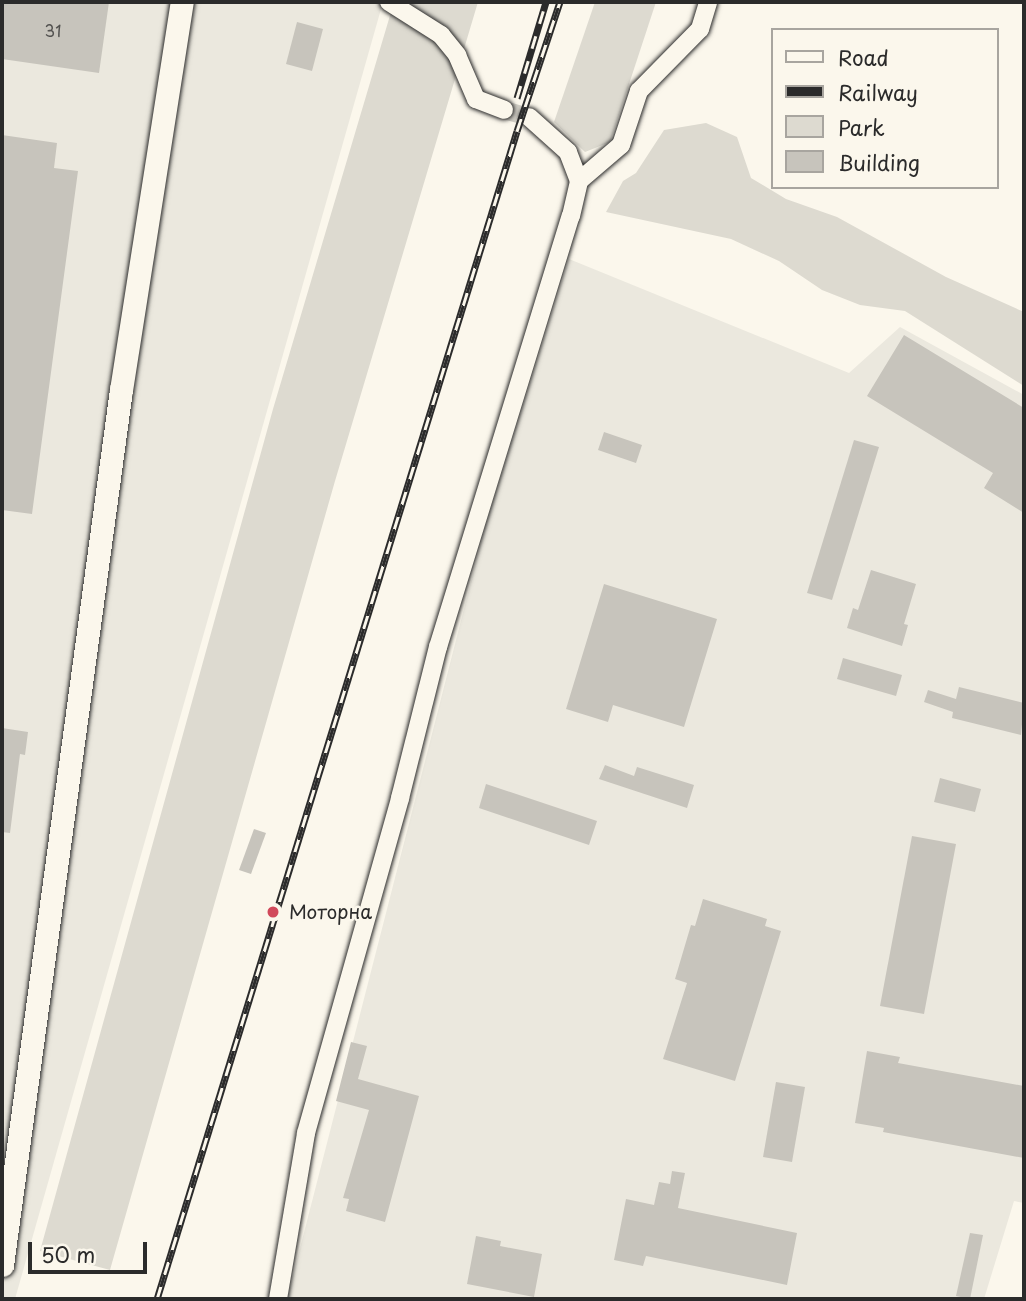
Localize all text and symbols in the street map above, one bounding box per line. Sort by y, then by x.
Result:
house number: 31 [45,20,61,40]
legend [771,28,998,189]
text: Road [838,41,889,73]
text: Railway [838,76,918,108]
text: Park [838,111,885,143]
text: Building [838,146,920,178]
place label: Моторна [289,901,372,923]
marker: Моторна [263,902,283,922]
scale bar [32,1228,150,1272]
text: 50 m [41,1238,95,1270]

